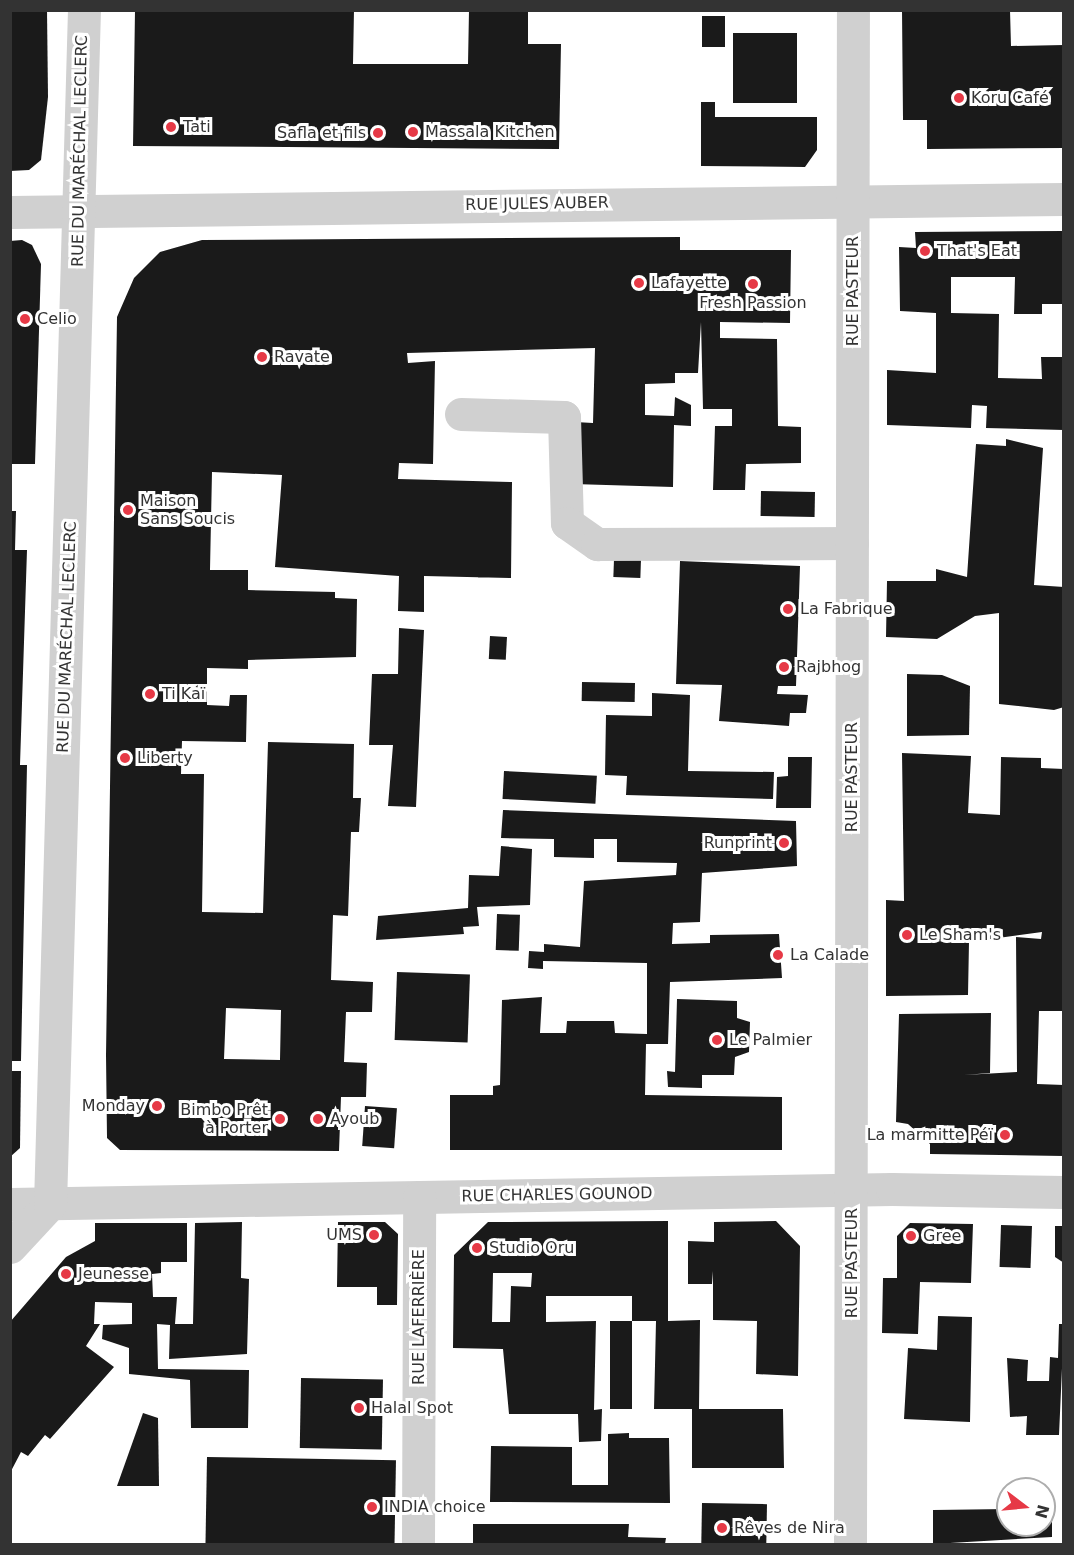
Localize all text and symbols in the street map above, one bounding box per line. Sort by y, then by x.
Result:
street label: RUE DU MARÉCHAL LECLERC [68,35,92,267]
place label: Koru Café [971,88,1049,108]
marker: Koru Café [952,91,966,105]
place label: Tati [183,117,211,137]
marker: Tati [164,120,178,134]
place label: Massala Kitchen [425,122,555,142]
place label: Safla et fils [277,123,366,143]
marker: Massala Kitchen [406,125,420,139]
marker: Safla et fils [371,126,385,140]
street label: RUE JULES AUBER [465,193,609,215]
street label: RUE PASTEUR [843,236,863,346]
place label: That's Eat [937,241,1017,261]
marker: That's Eat [918,244,932,258]
place label: Lafayette [651,273,727,293]
marker: Lafayette [632,276,646,290]
marker: Fresh Passion [746,277,760,291]
place label: Fresh Passion [699,293,807,313]
place label: Celio [37,309,77,329]
marker: Celio [18,312,32,326]
place label: Ravate [274,347,330,367]
marker: Ravate [255,350,269,364]
place label: Maison Sans Soucis [140,491,235,529]
marker: Maison Sans Soucis [121,503,135,517]
street label: RUE DU MARÉCHAL LECLERC [53,521,81,753]
place label: La Fabrique [800,599,893,619]
marker: La Fabrique [781,602,795,616]
place label: Rajbhog [796,657,861,677]
marker: Rajbhog [777,660,791,674]
place label: Ti Kaï [162,684,205,704]
marker: Ti Kaï [143,687,157,701]
street label: RUE PASTEUR [842,722,862,832]
place label: Liberty [137,748,193,768]
marker: Liberty [118,751,132,765]
place label: Runprint [704,833,772,853]
marker: Runprint [777,836,791,850]
place label: Le Sham's [919,925,1001,945]
marker: Le Sham's [900,928,914,942]
place label: La Calade [790,945,869,965]
marker: La Calade [771,948,785,962]
place label: Le Palmier [729,1030,812,1050]
marker: Le Palmier [710,1033,724,1047]
place label: Monday [82,1096,145,1116]
marker: Monday [150,1099,164,1113]
place label: Bimbo Prêt à Porter [180,1100,268,1138]
place label: Ayoub [330,1109,379,1129]
marker: Bimbo Prêt à Porter [273,1112,287,1126]
marker: Ayoub [311,1112,325,1126]
place label: La marmitte Péï [867,1125,993,1145]
marker: La marmitte Péï [998,1128,1012,1142]
street label: RUE CHARLES GOUNOD [461,1184,653,1206]
street label: RUE PASTEUR [842,1208,862,1318]
place label: UMS [326,1225,362,1245]
place label: Gree [923,1226,961,1246]
marker: UMS [367,1228,381,1242]
marker: Gree [904,1229,918,1243]
place label: Studio Oru [489,1238,574,1258]
marker: Studio Oru [470,1241,484,1255]
street label: RUE LAFERRIÈRE [409,1249,429,1385]
place label: Jeunesse [78,1264,149,1284]
marker: Jeunesse [59,1267,73,1281]
place label: Halal Spot [371,1398,453,1418]
marker: Halal Spot [352,1401,366,1415]
north arrow [996,1477,1056,1537]
place label: INDIA choice [384,1497,486,1517]
marker: INDIA choice [365,1500,379,1514]
text: N [1031,1502,1053,1521]
place label: Rêves de Nira [734,1518,845,1538]
marker: Rêves de Nira [715,1521,729,1535]

